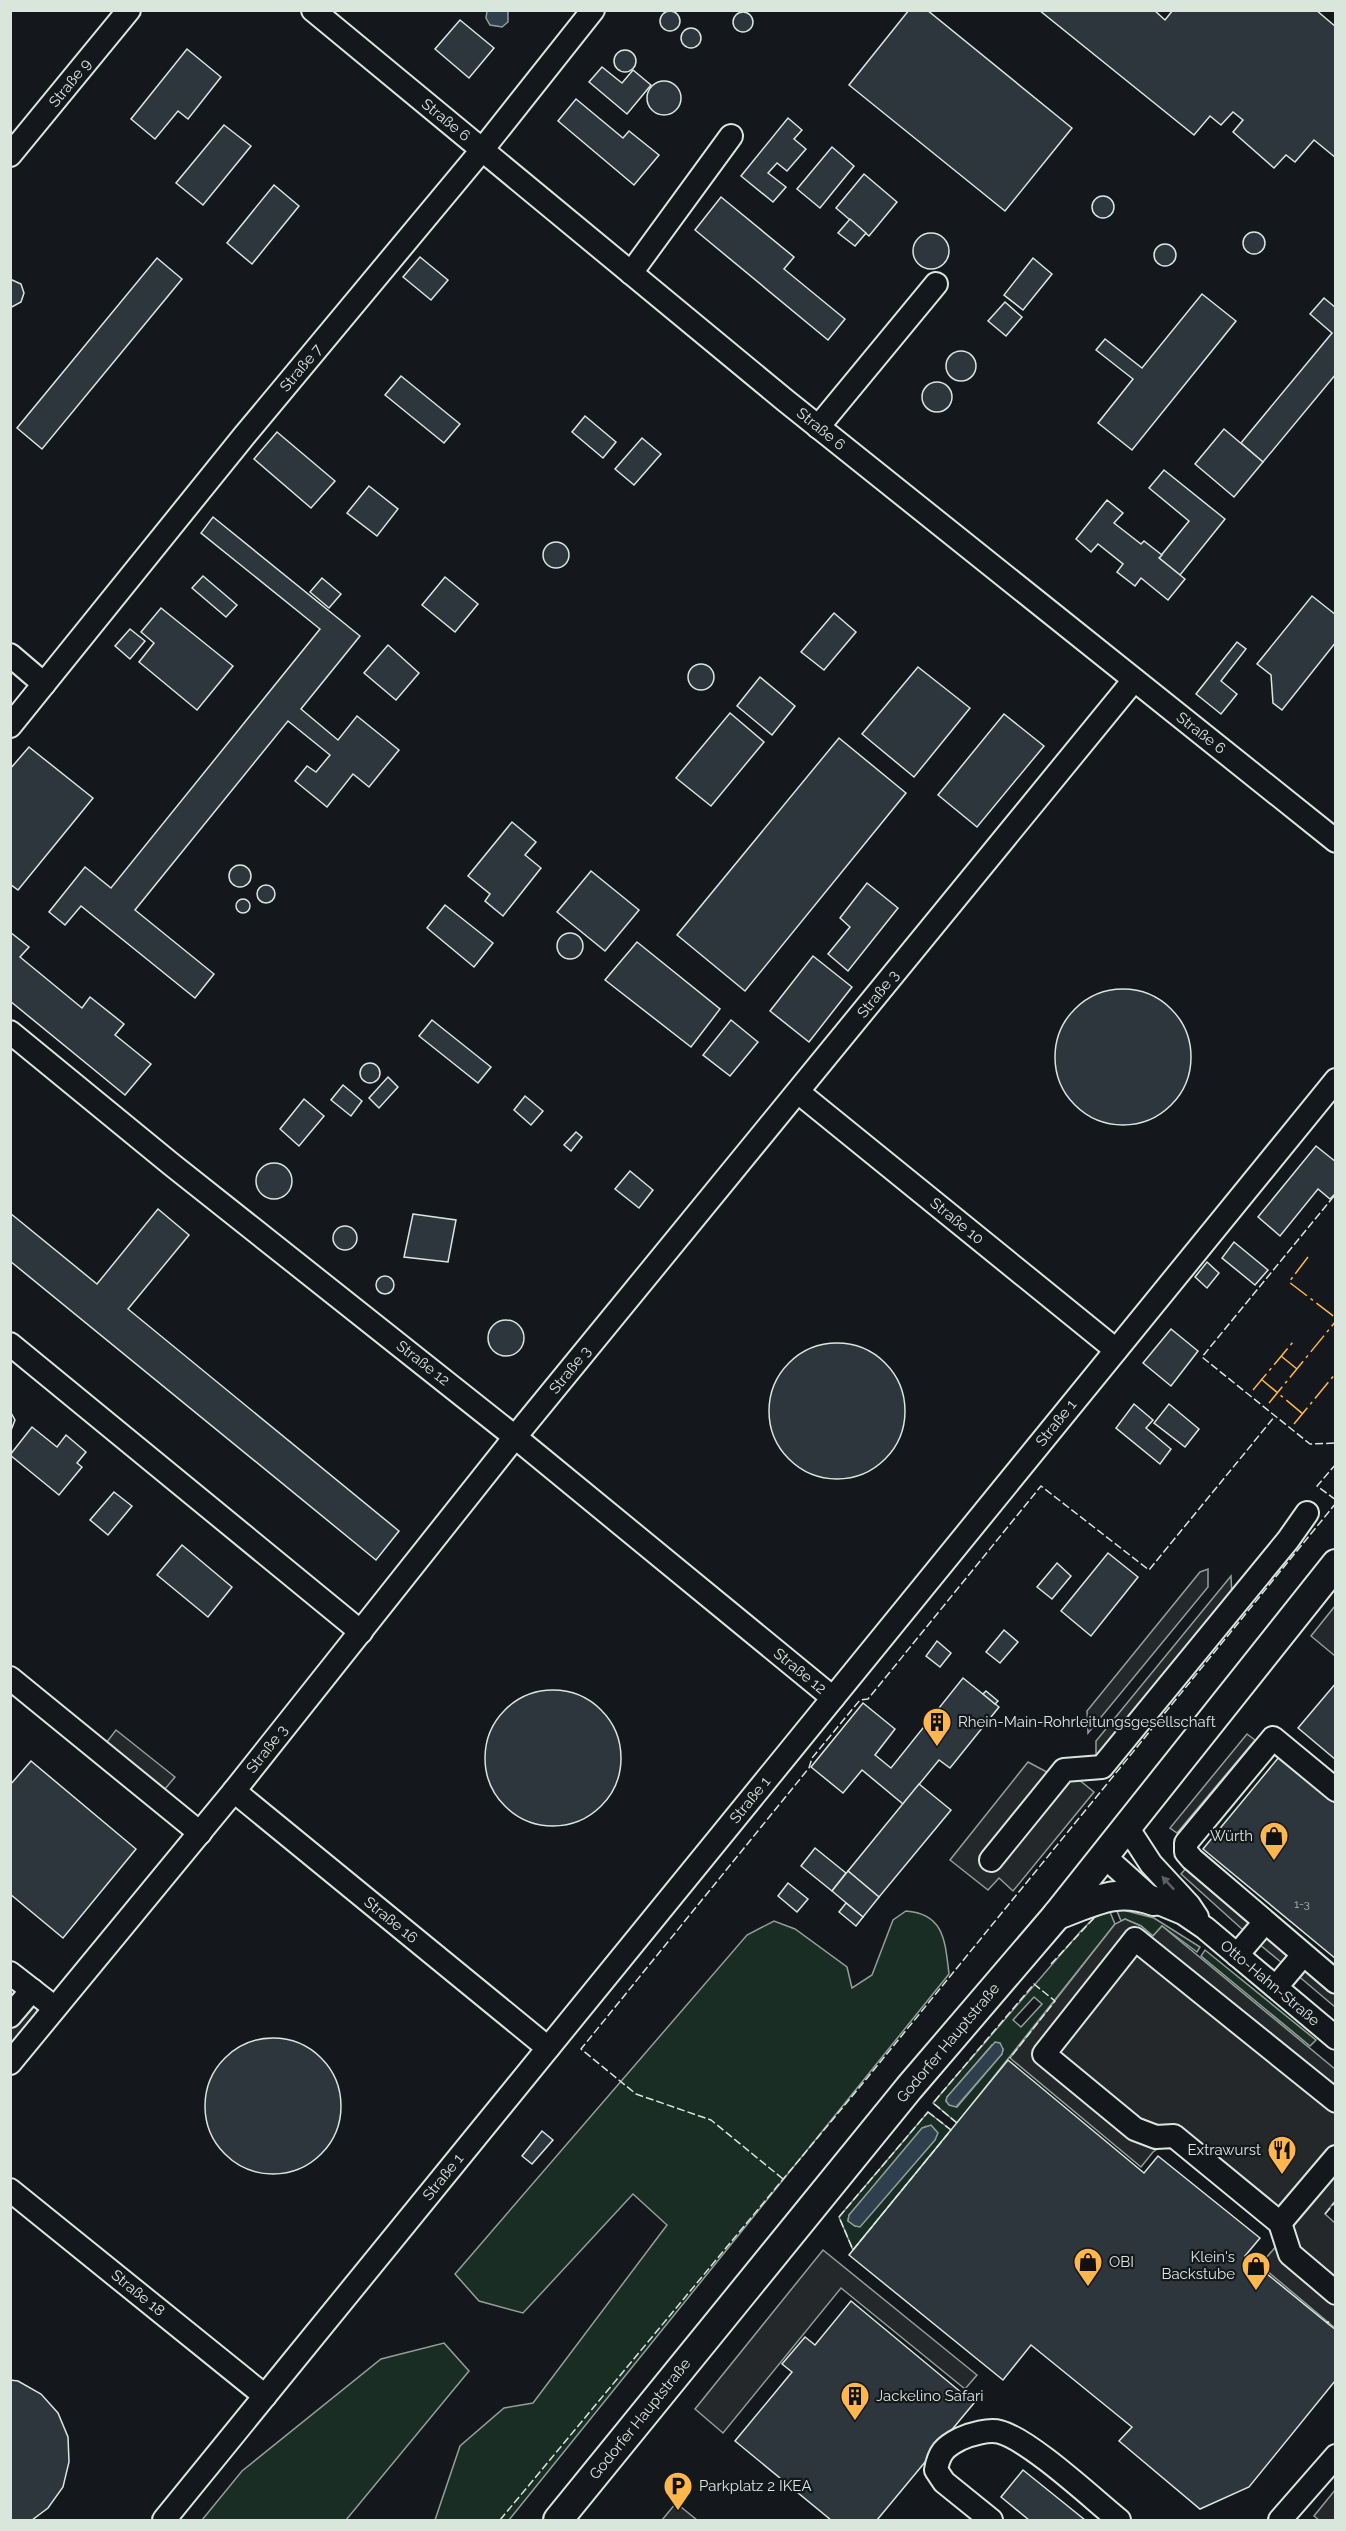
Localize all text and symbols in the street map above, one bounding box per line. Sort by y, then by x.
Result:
street label: Straße 9 [45,55,95,111]
street label: Straße 6 [418,95,474,145]
street label: Straße 7 [276,341,326,395]
street label: Straße 6 [793,404,849,454]
street label: Straße 6 [1173,708,1229,758]
street label: Straße 3 [853,966,903,1022]
street label: Straße 10 [927,1194,987,1248]
street label: Straße 12 [393,1337,453,1389]
street label: Straße 3 [545,1342,595,1398]
street label: Straße 1 [1032,1396,1081,1450]
street label: Straße 12 [770,1644,830,1698]
building icon: Rhein-Main-Rohrleitungsgesellschaft [921,1706,953,1748]
place label: Rhein-Main-Rohrleitungsgesellschaft [958,1713,1216,1731]
street label: Straße 3 [243,1721,291,1777]
street label: Straße 1 [726,1773,775,1827]
shop icon: Würth [1258,1820,1290,1862]
place label: Würth [1210,1827,1253,1845]
one-way arrow [1161,1875,1175,1890]
street label: Straße 16 [361,1893,421,1947]
house number: 1-3 [1294,1897,1310,1911]
street label: Otto-Hahn-Straße [1217,1936,1323,2030]
street label: Godorfer Hauptstraße [893,1979,1003,2106]
restaurant icon: Extrawurst [1266,2134,1298,2176]
place label: Extrawurst [1187,2141,1261,2159]
street label: Straße 1 [419,2150,468,2204]
shop icon: OBI [1072,2246,1104,2288]
place label: Klein's Backstube [1161,2248,1235,2283]
shop icon: Klein's Backstube [1240,2250,1272,2292]
place label: OBI [1109,2253,1134,2271]
street label: Straße 18 [108,2266,168,2320]
street label: Godorfer Hauptstraße [586,2355,694,2483]
building icon: Jackelino Safari [839,2380,871,2422]
place label: Jackelino Safari [876,2387,984,2405]
parking icon: Parkplatz 2 IKEA [662,2470,694,2512]
place label: Parkplatz 2 IKEA [699,2477,812,2495]

